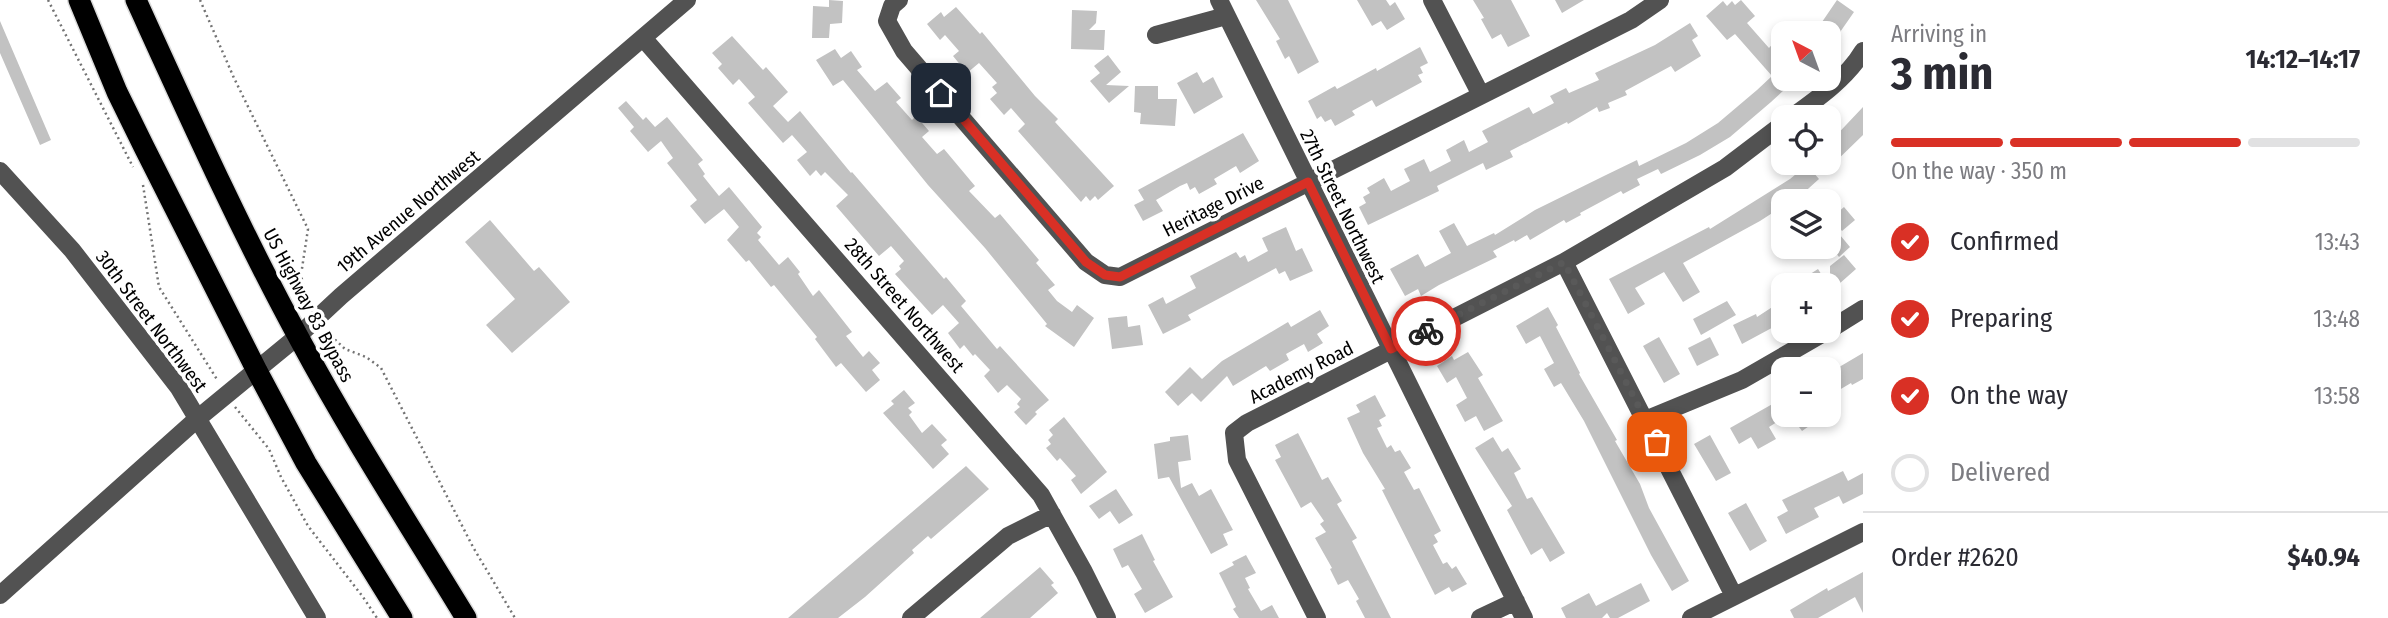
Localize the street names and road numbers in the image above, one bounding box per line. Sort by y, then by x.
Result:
street label: 27th Street Northwest [1295,126,1390,288]
street label: 19th Avenue Northwest [332,144,485,278]
street label: Heritage Drive [1159,171,1268,242]
street label: US Highway 83 Bypass [258,224,359,386]
street label: 28th Street Northwest [840,234,970,378]
street label: 30th Street Northwest [91,246,213,397]
street label: Academy Road [1245,336,1357,408]

